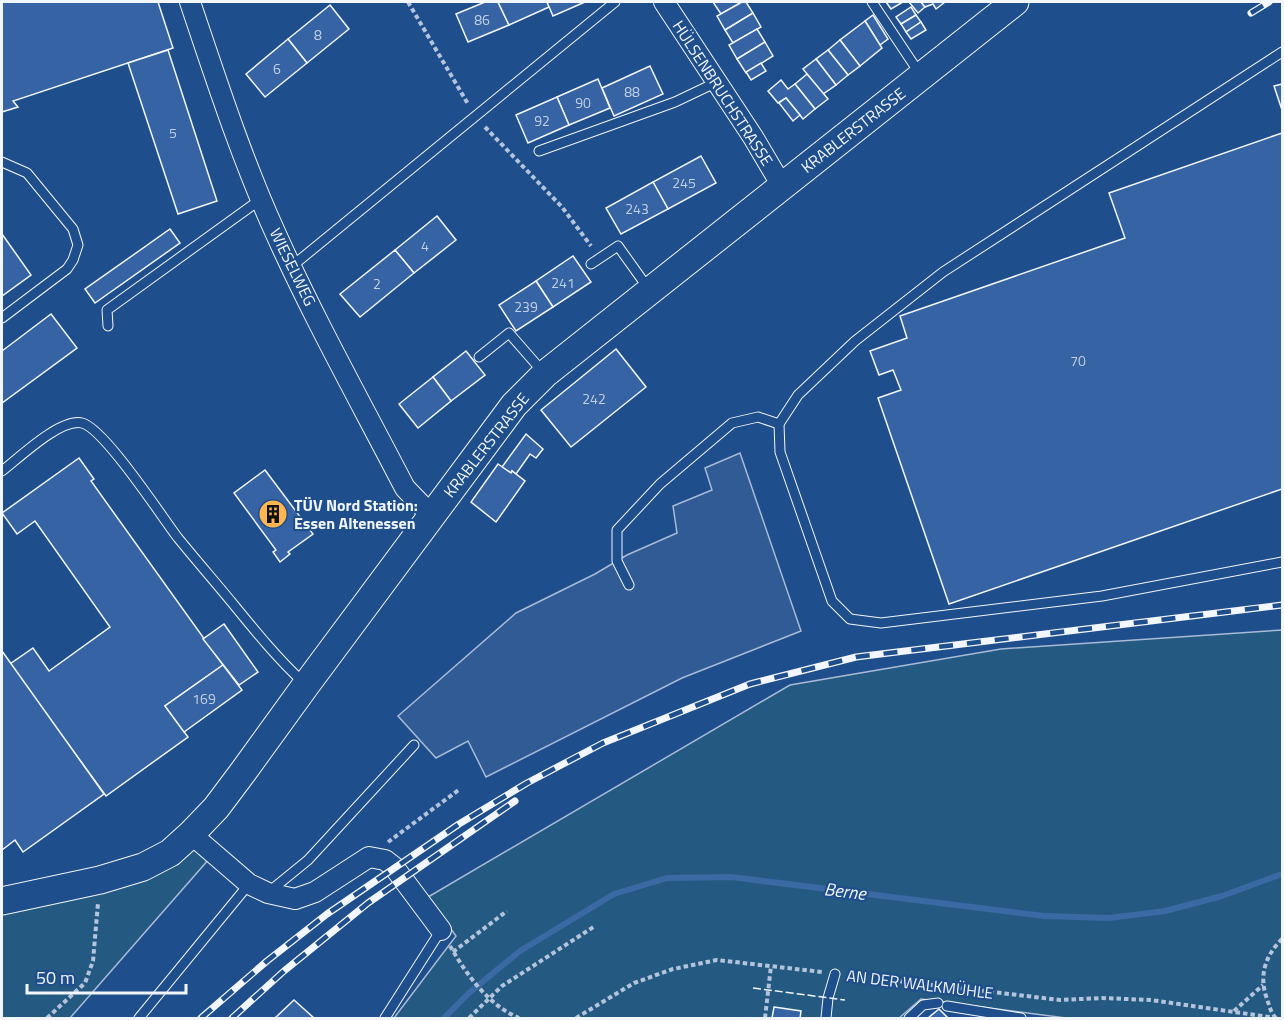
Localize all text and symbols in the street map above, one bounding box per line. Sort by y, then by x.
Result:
house number: 86 [474,9,490,30]
street label: HÜLSENBRUCHSTRASSE [667,16,779,171]
house number: 8 [314,24,322,45]
house number: 6 [273,58,281,79]
house number: 88 [624,81,640,102]
street label: KRABLERSTRASSE [796,81,911,179]
house number: 90 [575,92,591,113]
house number: 92 [534,110,550,131]
house number: 5 [169,122,177,143]
house number: 245 [672,172,696,193]
house number: 243 [625,198,649,219]
street label: WIESELWEG [264,224,322,310]
house number: 4 [421,235,429,256]
house number: 241 [551,272,575,293]
house number: 2 [373,273,381,294]
house number: 239 [514,296,538,317]
house number: 70 [1070,350,1086,371]
street label: KRABLERSTRASSE [437,387,535,502]
house number: 242 [582,388,606,409]
place label: TÜV Nord Station: Essen Altenessen [294,493,418,535]
building icon: TÜV Nord Station: Essen Altenessen [257,498,289,530]
house number: 169 [192,688,216,709]
water label: Berne [823,875,869,907]
scale bar [27,957,186,995]
street label: AN DER WALKMÜHLE [845,963,995,1005]
text: 50 m [36,964,75,991]

